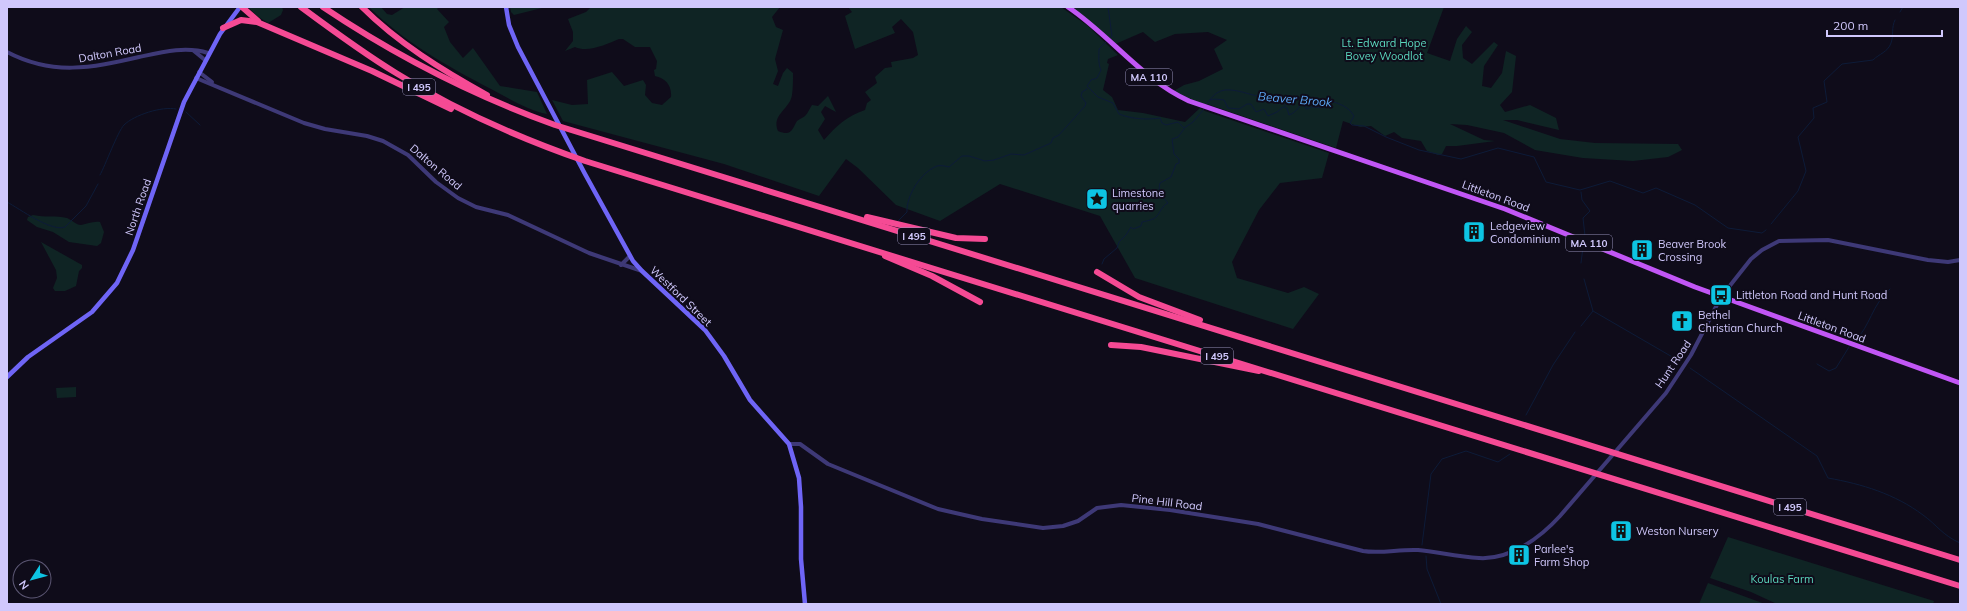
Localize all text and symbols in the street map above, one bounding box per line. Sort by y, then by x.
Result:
scale bar [1827,12,1942,38]
text: 200 m [1833,18,1868,33]
park label: Lt. Edward Hope Bovey Woodlot [1342,36,1426,63]
street label: Dalton Road [77,41,143,65]
road number: MA 110 [1126,69,1172,85]
road number: I 495 [403,79,435,95]
water label: Beaver Brook [1257,88,1334,110]
street label: Dalton Road [407,141,465,193]
street label: North Road [122,177,154,237]
street label: Littleton Road [1460,177,1532,215]
place icon: Limestone quarries [1084,186,1110,212]
place label: Limestone quarries [1112,186,1164,213]
building icon: Ledgeview Condominium [1461,219,1487,245]
place label: Ledgeview Condominium [1490,219,1560,246]
road number: I 495 [898,228,930,244]
road number: MA 110 [1566,235,1612,251]
building icon: Beaver Brook Crossing [1629,237,1655,263]
place label: Beaver Brook Crossing [1658,237,1727,264]
street label: Westford Street [647,263,715,329]
bus stop icon: Littleton Road and Hunt Road [1708,282,1734,308]
place label: Littleton Road and Hunt Road [1736,288,1887,302]
church icon: Bethel Christian Church [1669,308,1695,334]
place label: Bethel Christian Church [1698,308,1783,335]
street label: Littleton Road [1796,308,1868,346]
street label: Hunt Road [1652,337,1694,391]
road number: I 495 [1201,348,1233,364]
street label: Pine Hill Road [1131,491,1203,513]
road number: I 495 [1774,499,1806,515]
building icon: Weston Nursery [1608,518,1634,544]
place label: Weston Nursery [1636,524,1719,538]
building icon: Parlee's Farm Shop [1506,542,1532,568]
place label: Parlee's Farm Shop [1534,542,1590,569]
north arrow [12,559,52,599]
park label: Koulas Farm [1750,572,1814,586]
text: N [16,577,32,592]

